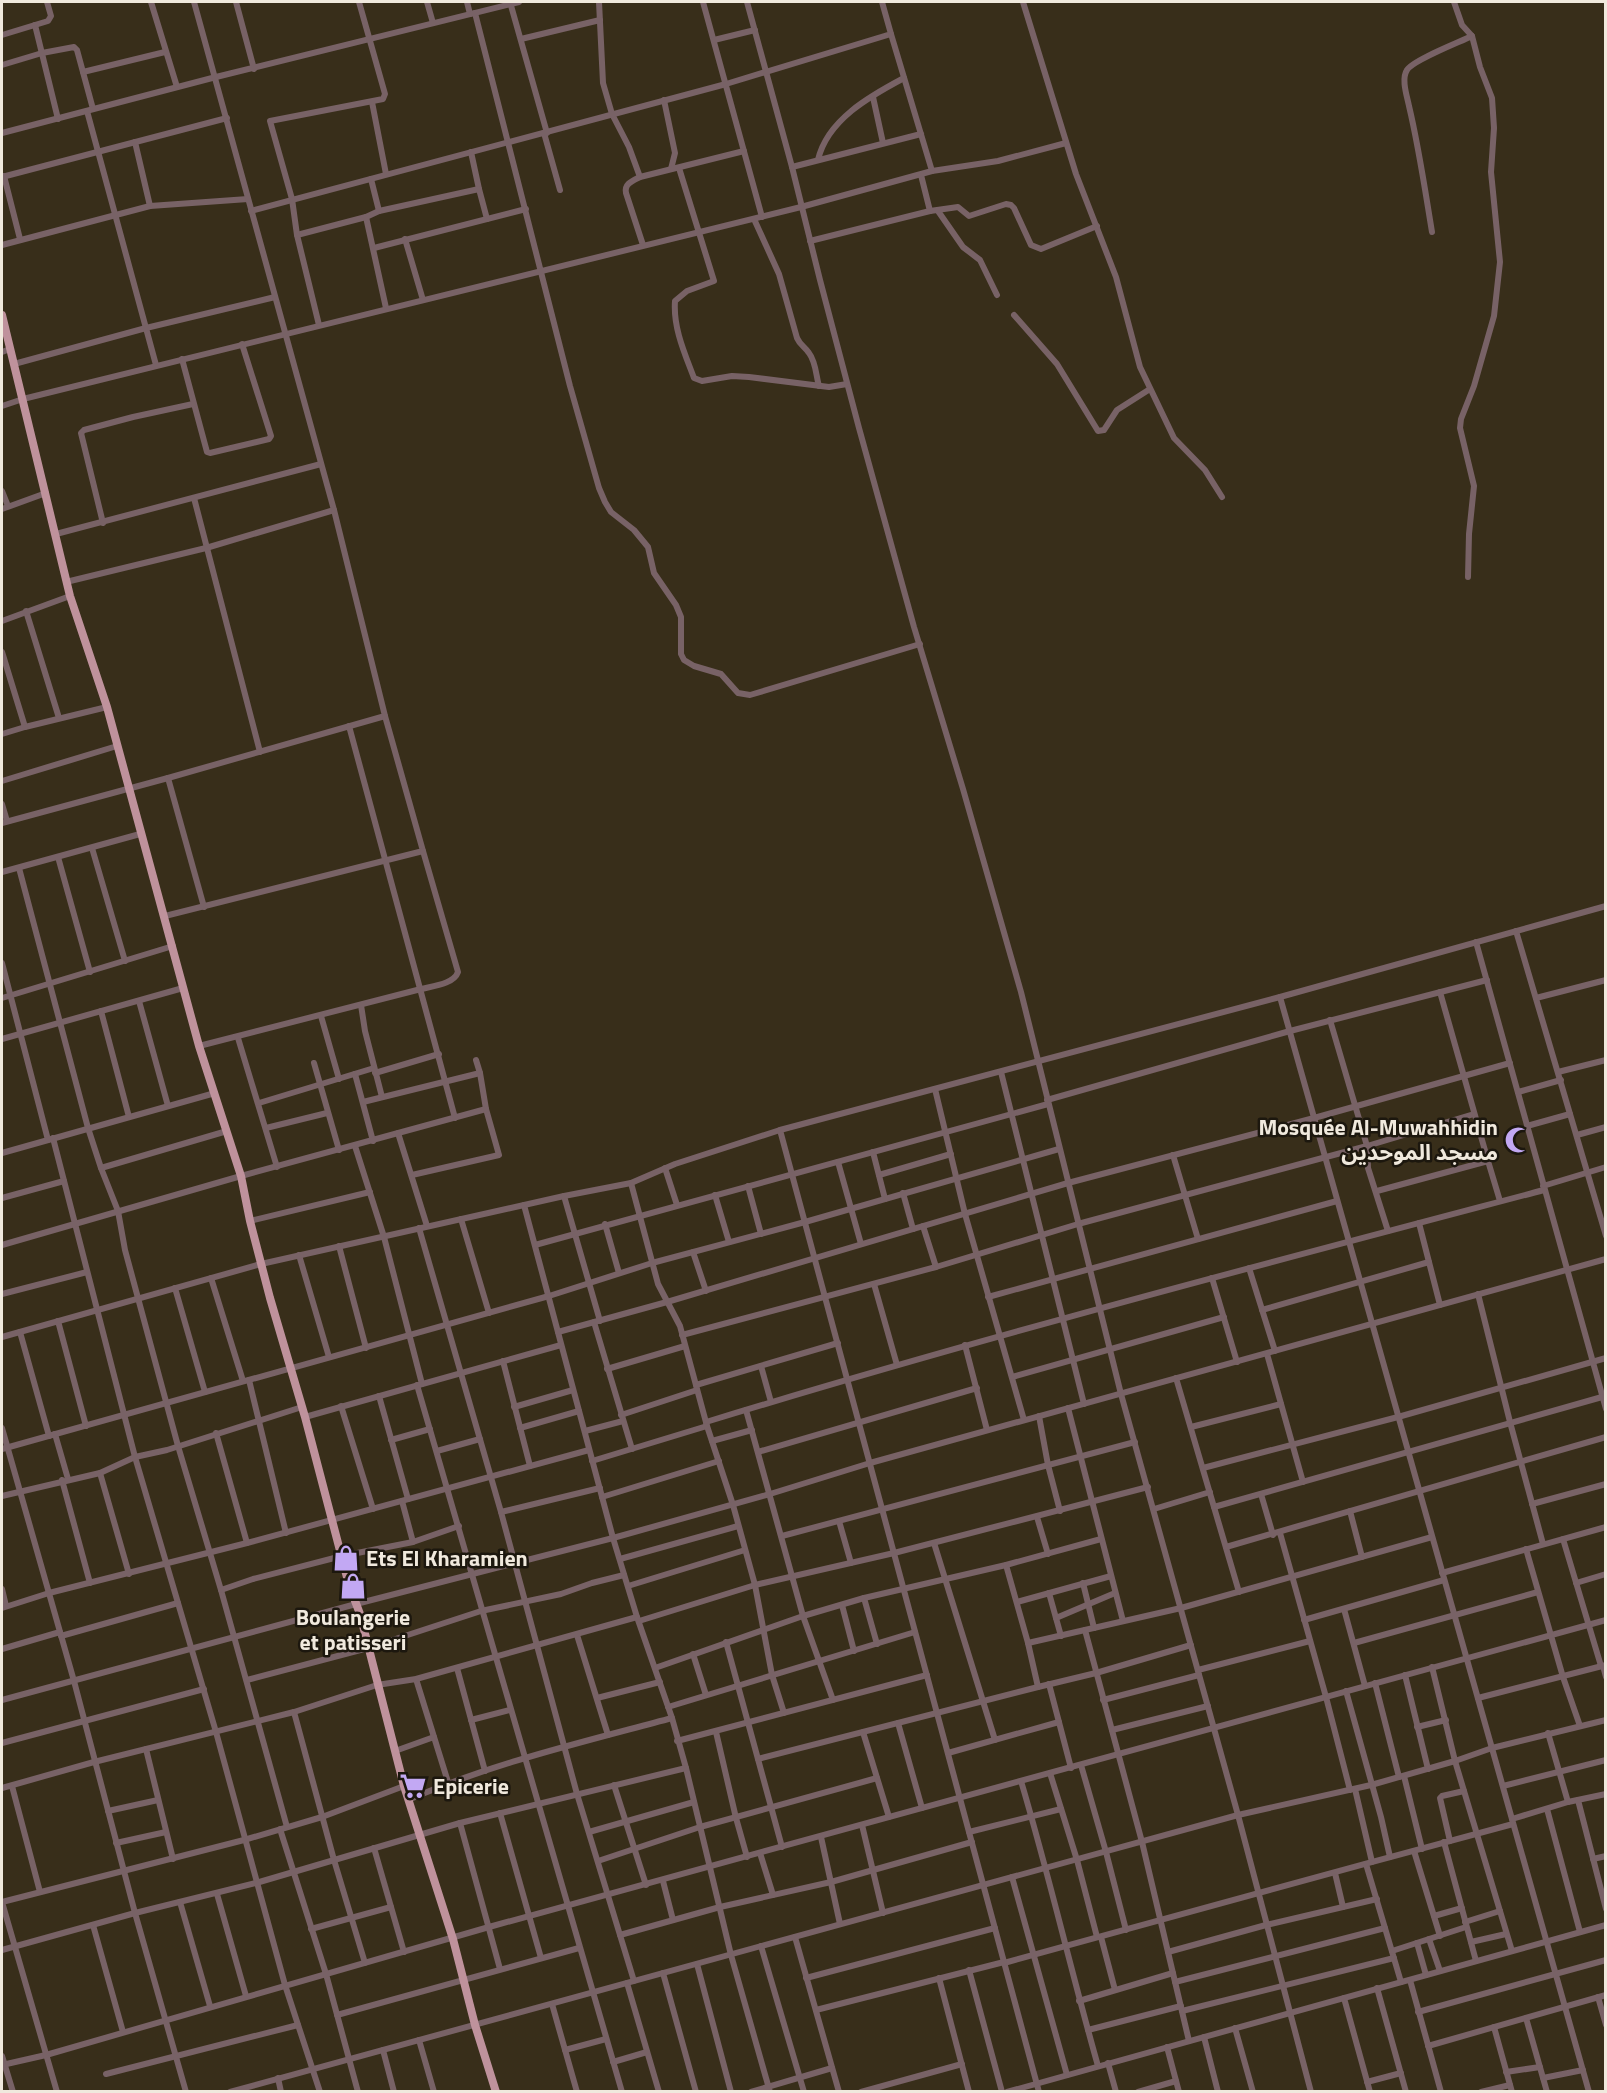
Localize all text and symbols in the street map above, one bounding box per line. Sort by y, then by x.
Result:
place label: Mosquée Al-Muwahhidin مسجد الموحدين [1258,1110,1498,1169]
mosque icon: Mosquée Al-Muwahhidin مسجد الموحدين [1503,1125,1533,1155]
place label: Ets El Kharamien [366,1541,528,1575]
shop icon: Ets El Kharamien [331,1543,361,1573]
shop icon: Boulangerie et patisseri [338,1571,368,1601]
place label: Boulangerie et patisseri [296,1600,410,1659]
place label: Epicerie [433,1769,509,1803]
supermarket icon: Epicerie [398,1771,428,1801]

